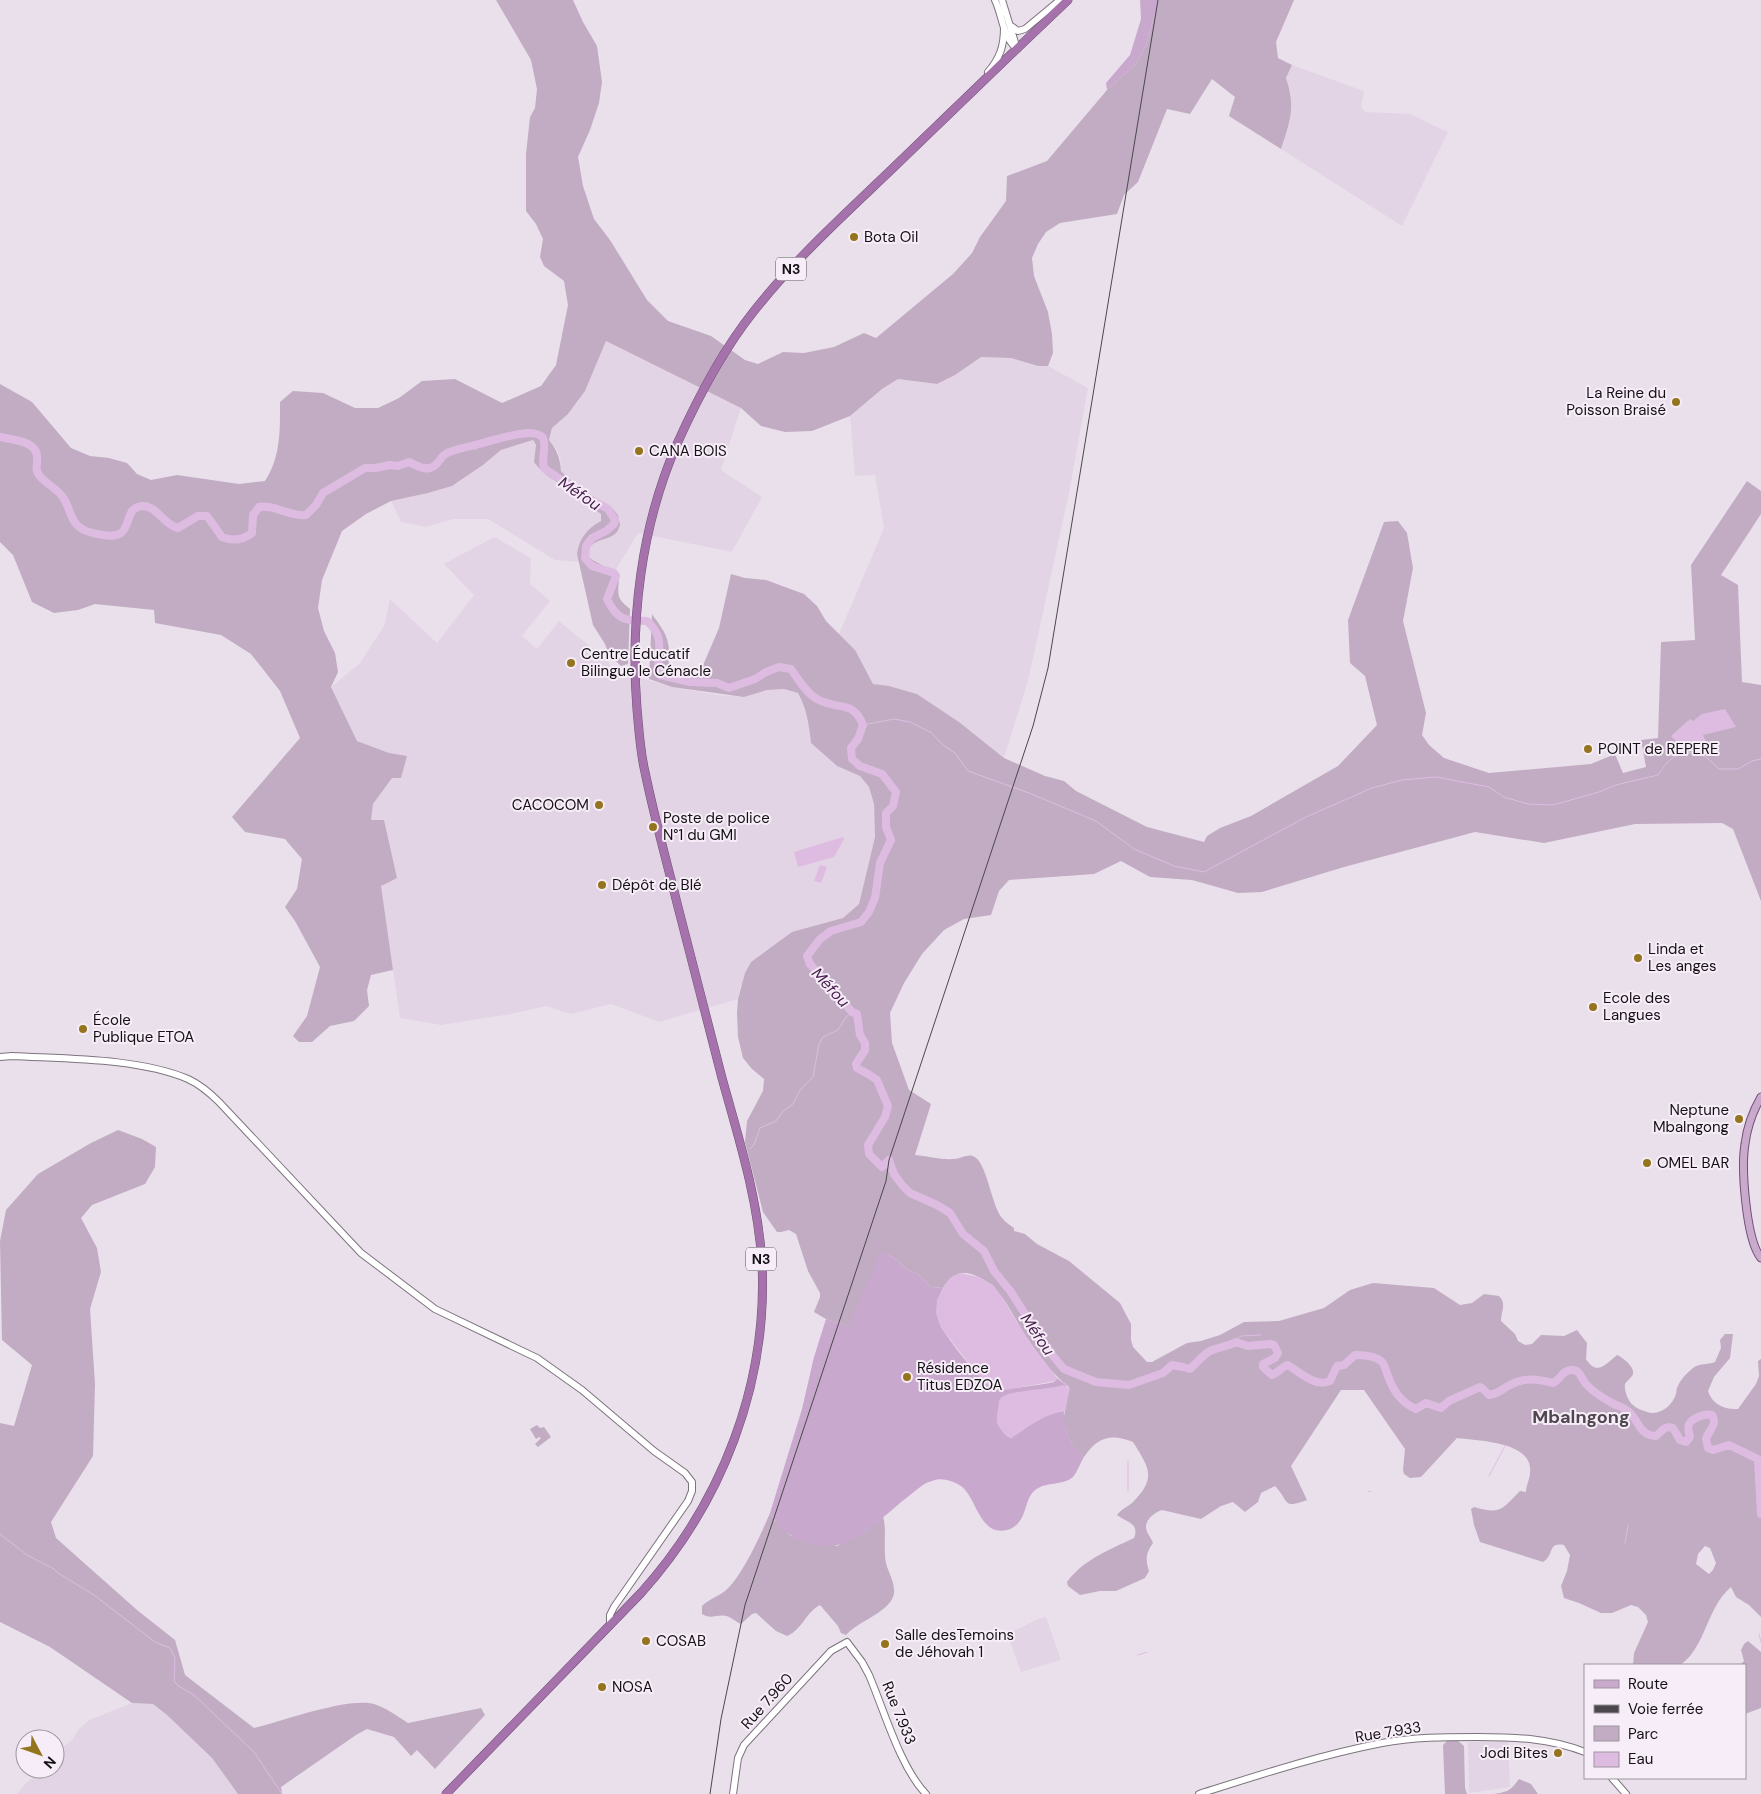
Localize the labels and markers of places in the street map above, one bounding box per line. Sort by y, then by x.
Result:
place label: Bota Oil [864,227,918,247]
marker: Bota Oil [848,231,860,243]
place label: La Reine du Poisson Braisé [1566,383,1666,420]
marker: La Reine du Poisson Braisé [1670,396,1682,408]
place label: CANA BOIS [649,441,727,461]
marker: CANA BOIS [633,445,645,457]
place label: Centre Éducatif Bilingue le Cénacle [581,644,711,681]
marker: Centre Éducatif Bilingue le Cénacle [565,657,577,669]
place label: POINT de REPERE [1598,739,1718,759]
marker: POINT de REPERE [1582,743,1594,755]
place label: CACOCOM [512,795,589,815]
marker: CACOCOM [593,799,605,811]
place label: Poste de police N°1 du GMI [663,808,770,845]
marker: Poste de police N°1 du GMI [647,821,659,833]
place label: Dépôt de Blé [612,875,702,895]
marker: Dépôt de Blé [596,879,608,891]
place label: Linda et Les anges [1648,939,1717,976]
marker: Linda et Les anges [1632,952,1644,964]
place label: Ecole des Langues [1603,988,1670,1025]
marker: Ecole des Langues [1587,1001,1599,1013]
place label: École Publique ETOA [93,1010,194,1047]
marker: École Publique ETOA [77,1023,89,1035]
place label: Neptune Mbalngong [1653,1100,1729,1137]
marker: Neptune Mbalngong [1733,1113,1745,1125]
place label: OMEL BAR [1657,1153,1729,1173]
marker: OMEL BAR [1641,1157,1653,1169]
place label: Résidence Titus EDZOA [917,1358,1002,1395]
marker: Résidence Titus EDZOA [901,1371,913,1383]
place label: Salle desTemoins de Jéhovah 1 [895,1625,1014,1662]
place label: COSAB [656,1631,706,1651]
marker: COSAB [640,1635,652,1647]
marker: Salle desTemoins de Jéhovah 1 [879,1638,891,1650]
place label: NOSA [612,1677,653,1697]
marker: NOSA [596,1681,608,1693]
place label: Jodi Bites [1480,1743,1548,1763]
marker: Jodi Bites [1552,1747,1564,1759]

